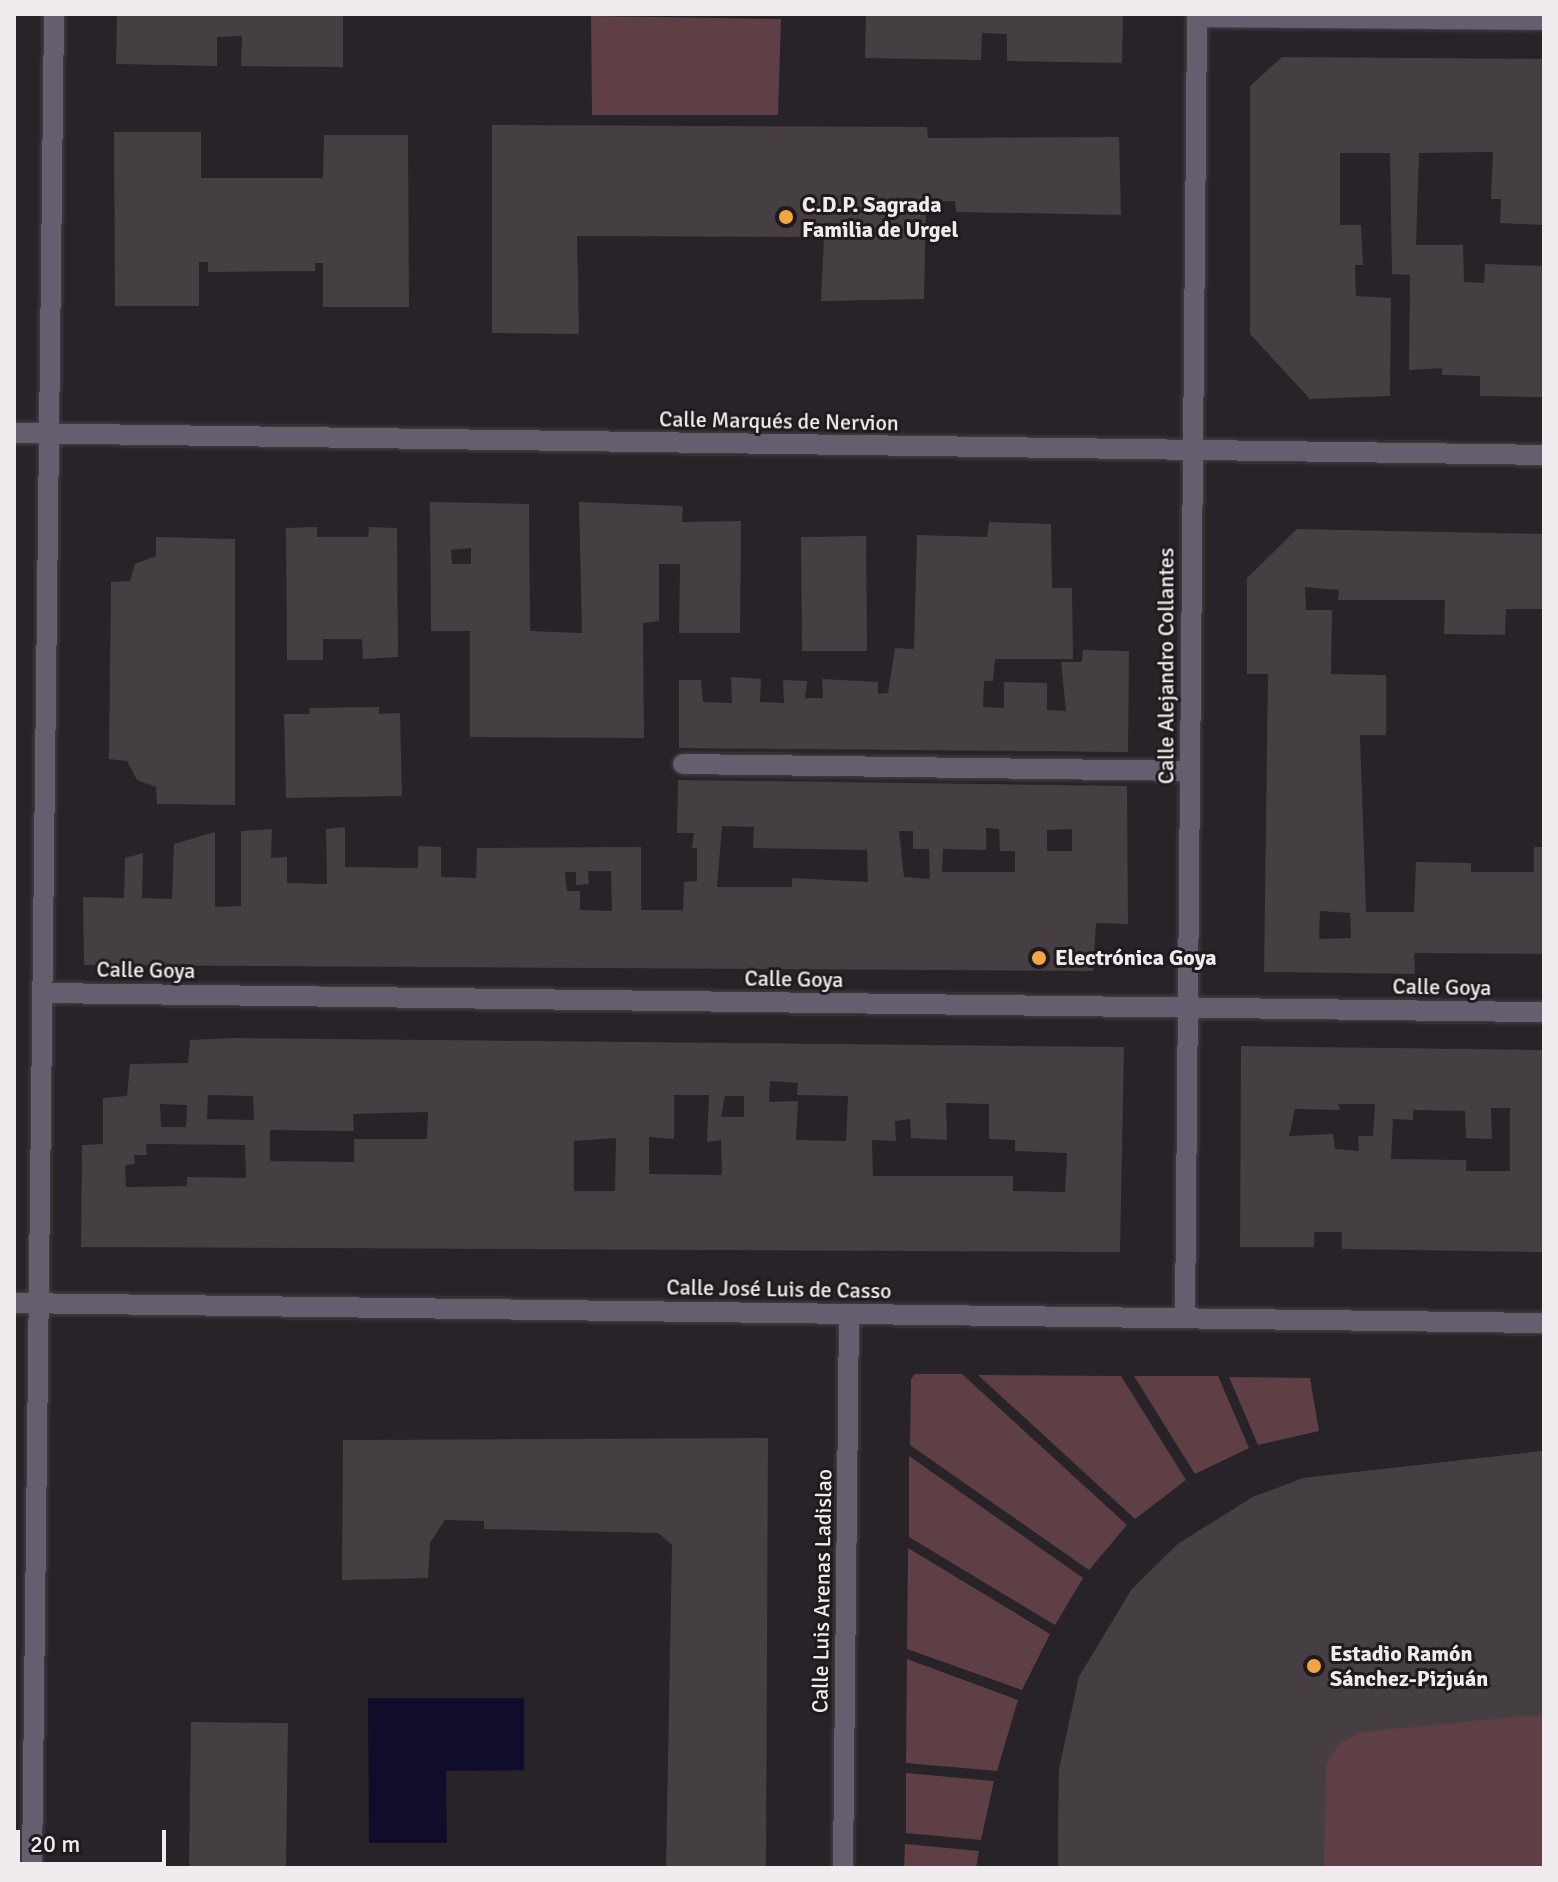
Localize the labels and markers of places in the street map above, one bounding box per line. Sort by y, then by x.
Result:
place label: C.D.P. Sagrada Familia de Urgel [802,191,958,242]
marker: C.D.P. Sagrada Familia de Urgel [777,208,795,226]
place label: Electrónica Goya [1055,945,1217,971]
marker: Electrónica Goya [1030,949,1048,967]
place label: Estadio Ramón Sánchez-Pizjuán [1330,1640,1488,1692]
marker: Estadio Ramón Sánchez-Pizjuán [1305,1657,1323,1675]

